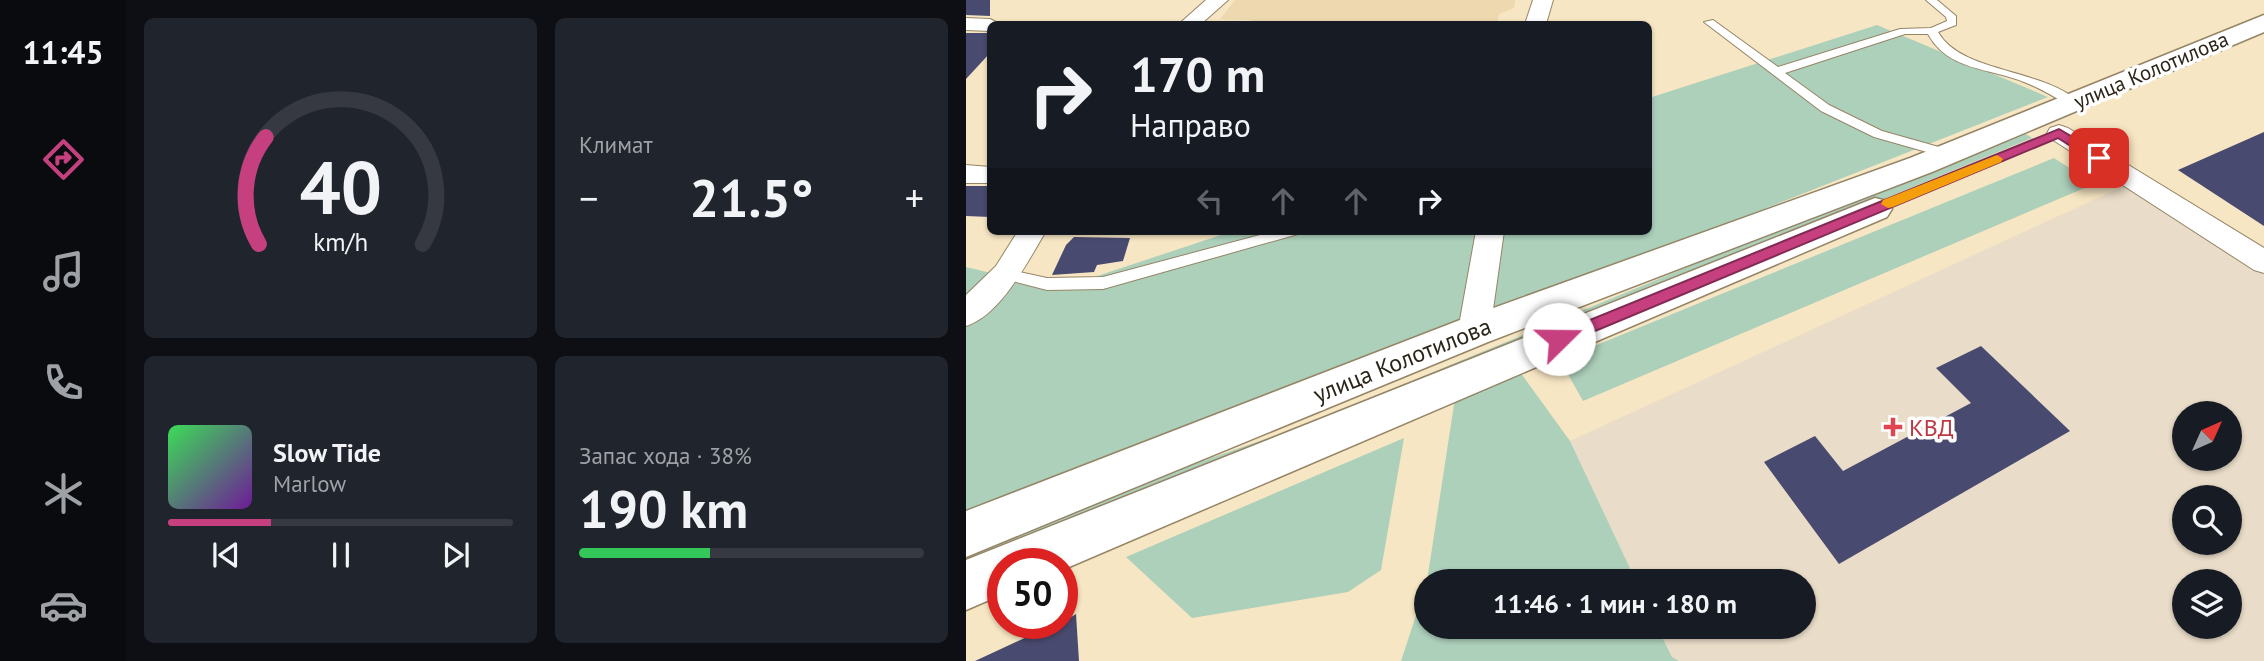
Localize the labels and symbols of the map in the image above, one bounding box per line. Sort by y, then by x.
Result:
street label: улица Колотилова [2069,25,2233,115]
pin [2069,128,2129,188]
position arrow [1522,302,1596,376]
street label: улица Колотилова [1308,310,1496,410]
north arrow [2172,401,2242,471]
place label: КВД [1909,412,1954,443]
marker: КВД [1883,417,1903,437]
speed limit sign: 50 [987,548,1078,639]

